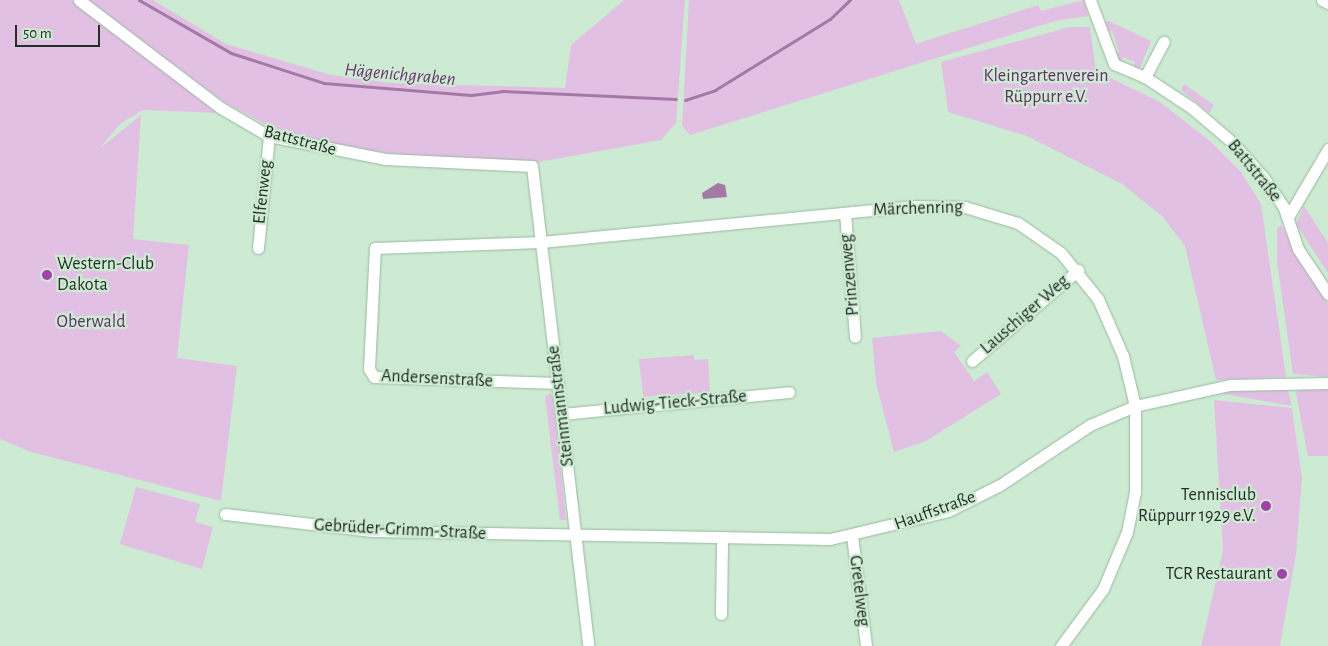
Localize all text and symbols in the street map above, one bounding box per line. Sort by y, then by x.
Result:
scale bar [18,15,102,47]
text: 50 m [23,26,52,41]
water label: Hägenichgraben [343,59,457,91]
park label: Kleingartenverein Rüppurr e.V. [984,66,1108,108]
street label: Battstraße [261,121,339,161]
street label: Battstraße [1222,135,1286,207]
street label: Elfenweg [249,159,277,225]
street label: Märchenring [873,197,963,221]
street label: Prinzenweg [836,233,864,317]
place label: Western-Club Dakota [57,254,154,296]
marker: Western-Club Dakota [41,269,53,281]
street label: Lauschiger Weg [976,271,1074,359]
park label: Oberwald [57,311,125,333]
street label: Steinmannstraße [543,344,579,468]
street label: Andersenstraße [381,365,493,393]
street label: Ludwig-Tieck-Straße [603,386,747,420]
place label: Tennisclub Rüppurr 1929 e.V. [1138,485,1256,528]
street label: Hauffstraße [891,486,979,536]
marker: Tennisclub Rüppurr 1929 e.V. [1260,500,1272,512]
street label: Gebrüder-Grimm-Straße [313,515,487,545]
street label: Gretelweg [844,554,874,628]
place label: TCR Restaurant [1165,563,1272,585]
marker: TCR Restaurant [1276,568,1288,580]

